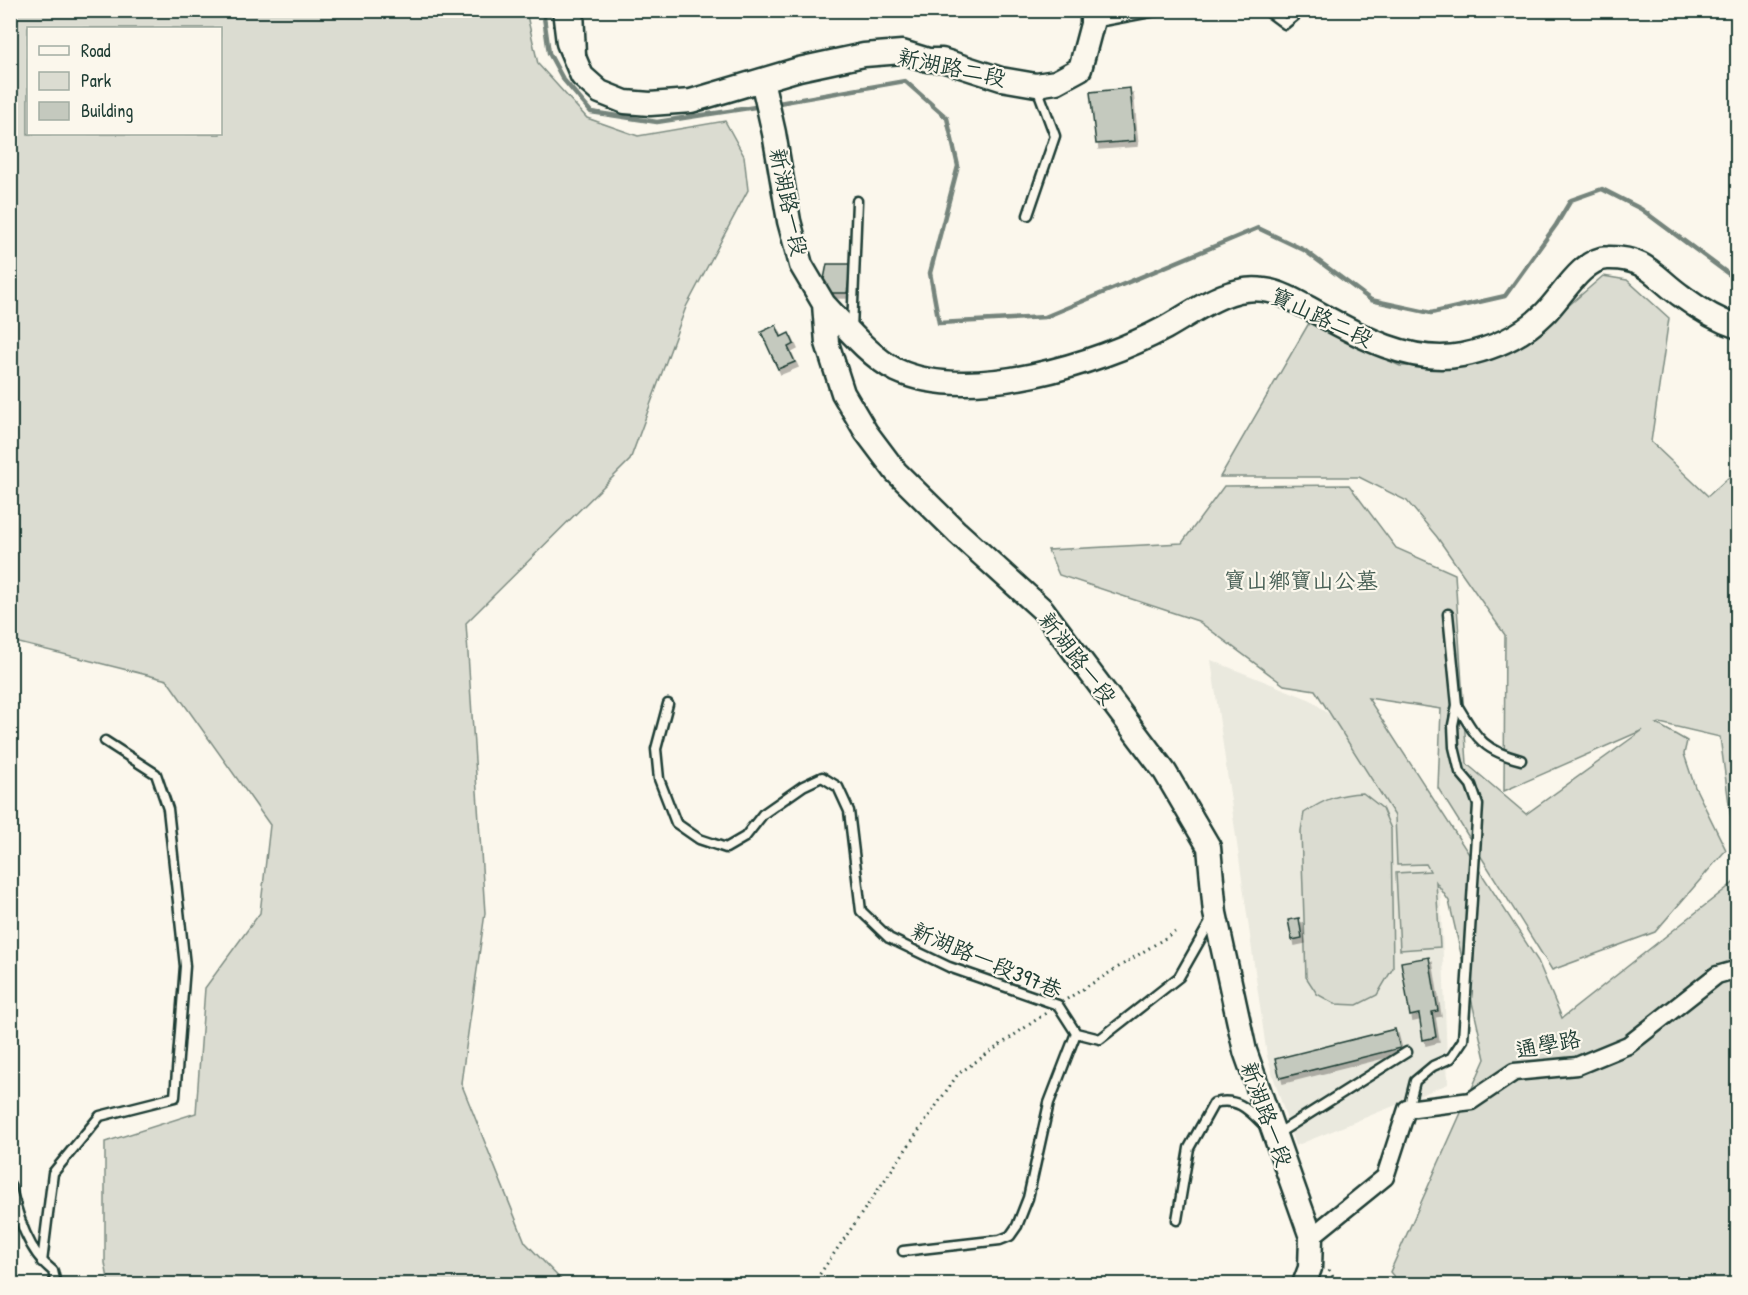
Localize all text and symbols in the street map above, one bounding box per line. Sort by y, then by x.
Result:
legend [27,27,222,135]
text: Road [81,38,111,63]
street label: 新湖路二段 [895,41,1009,93]
text: Park [81,68,112,93]
text: Building [81,98,133,123]
street label: 新湖路一段 [763,145,815,259]
street label: 寶山路二段 [1266,280,1378,354]
park label: 寶山鄉寶山公墓 [1224,565,1378,595]
street label: 新湖路一段 [1032,605,1124,711]
street label: 新湖路一段397巷 [907,915,1067,1005]
street label: 通學路 [1513,1023,1583,1065]
street label: 新湖路一段 [1234,1057,1300,1171]

